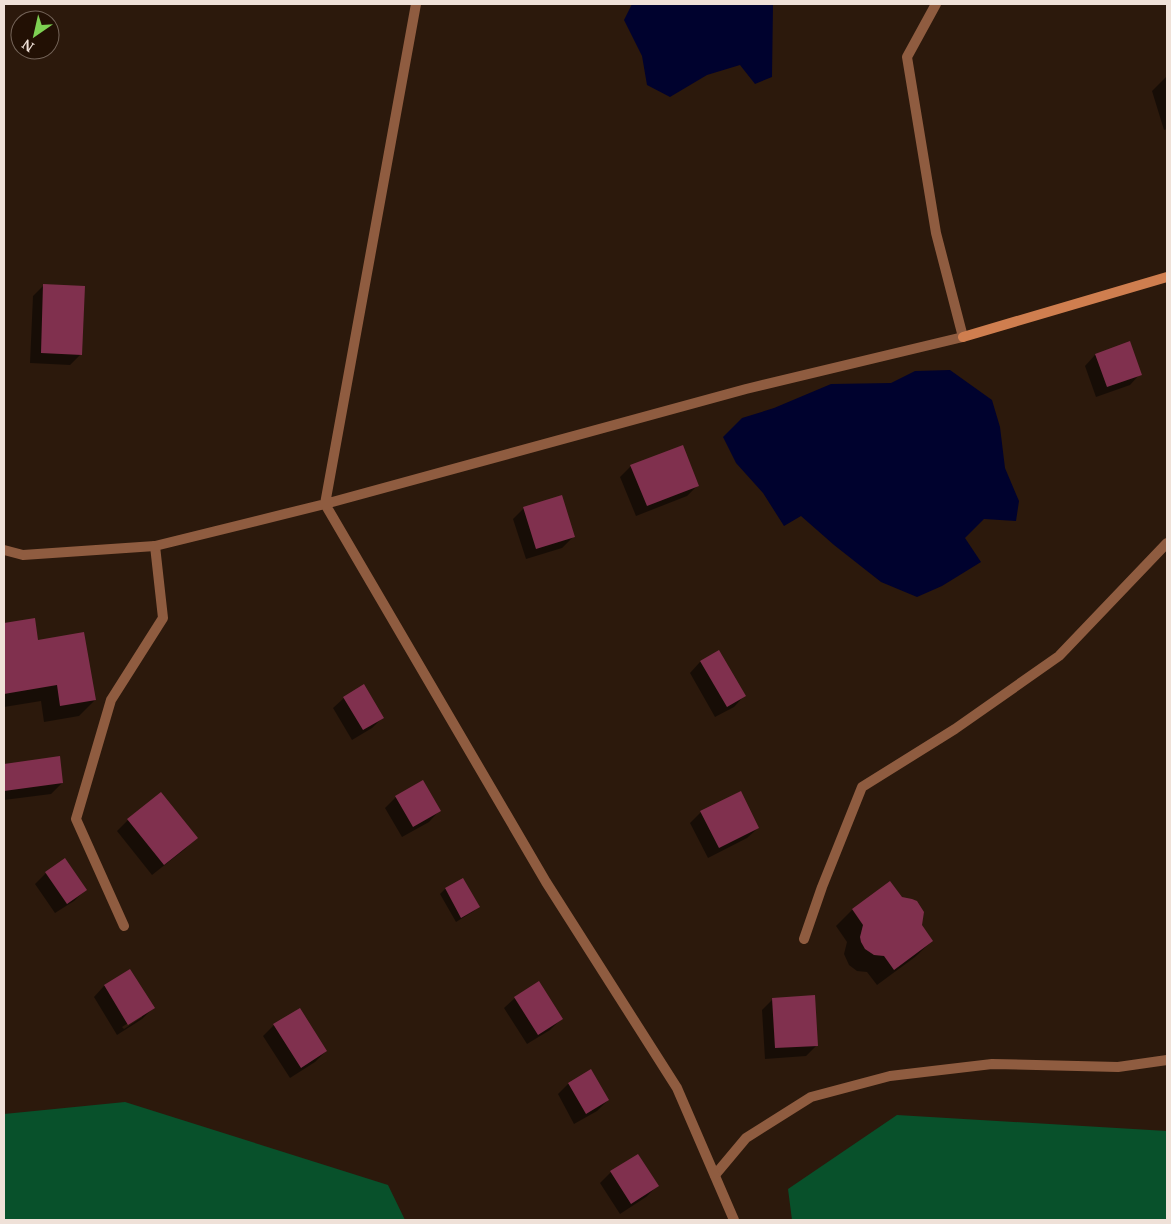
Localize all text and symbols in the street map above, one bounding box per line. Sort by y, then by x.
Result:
north arrow [10,10,60,60]
text: N [17,35,37,57]

